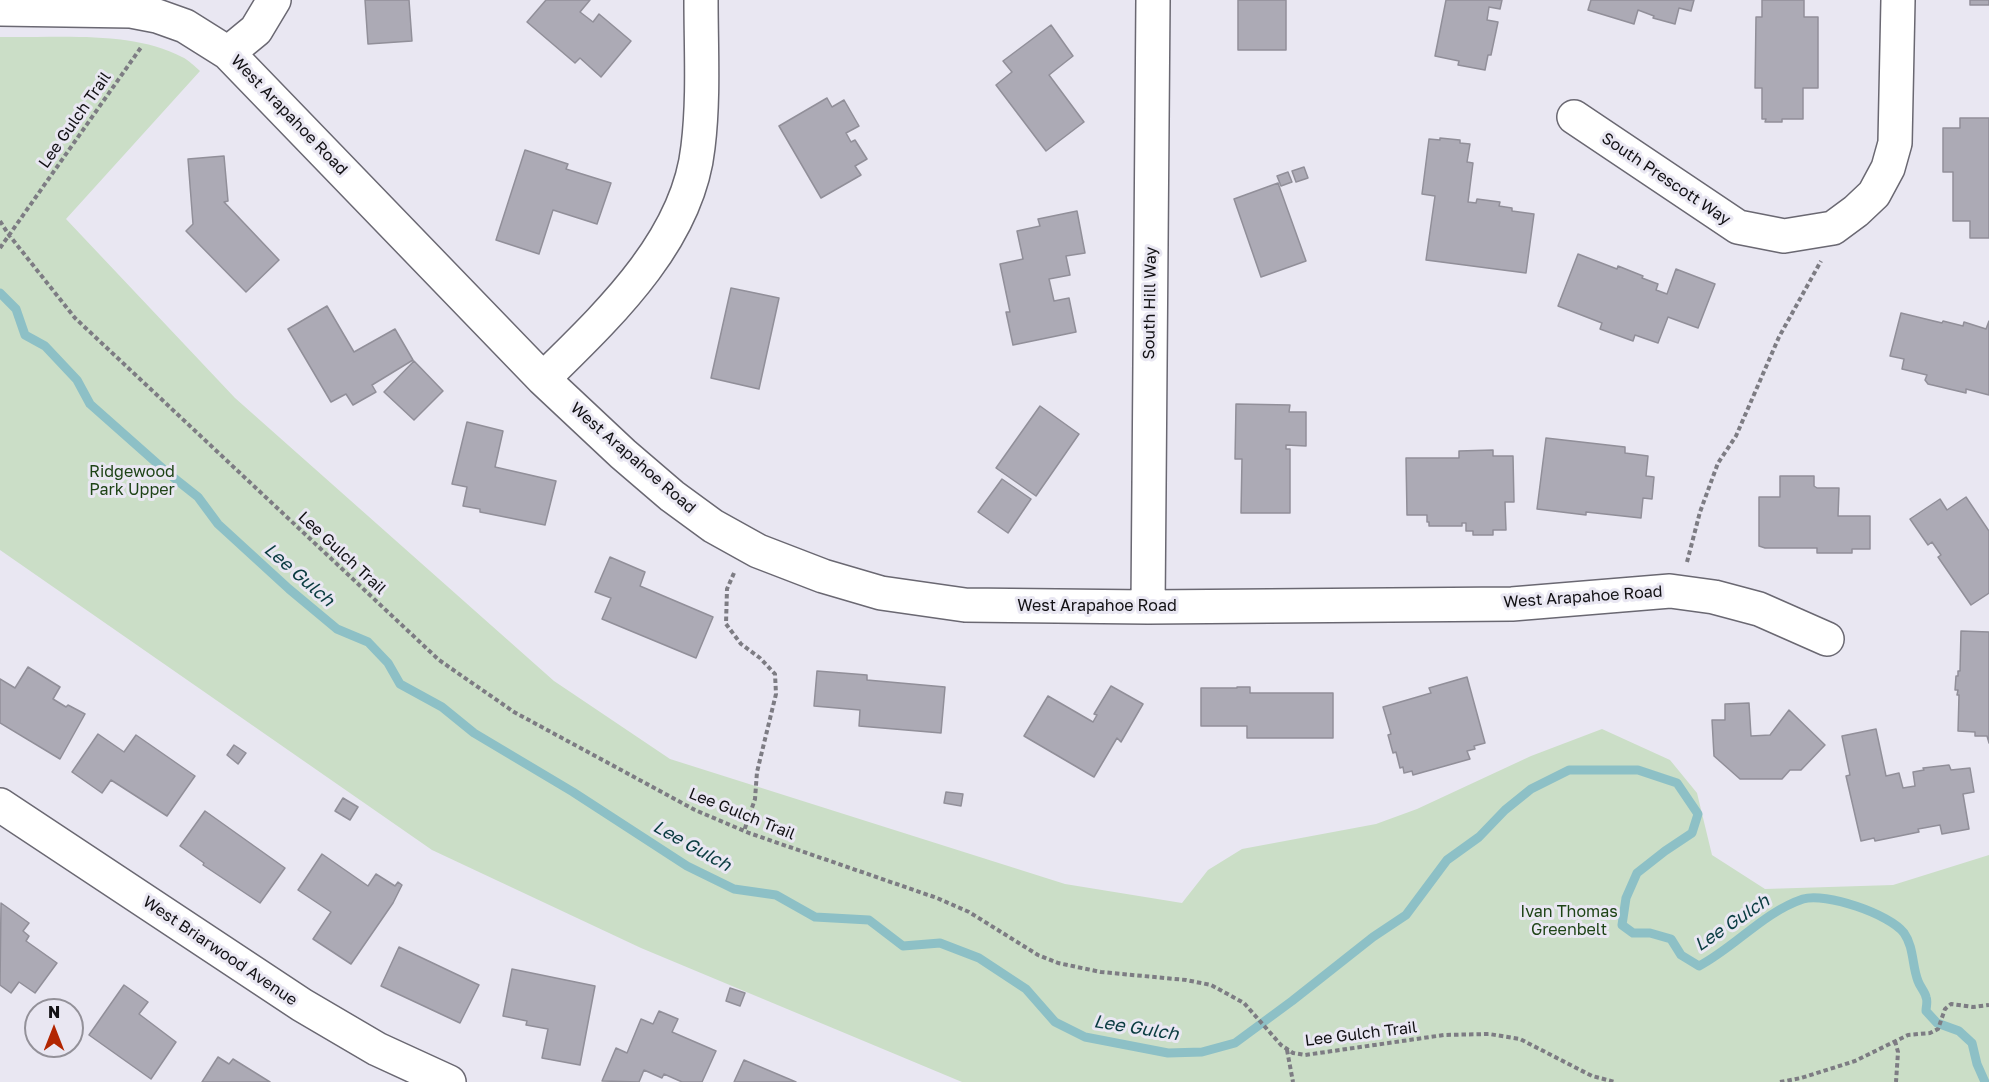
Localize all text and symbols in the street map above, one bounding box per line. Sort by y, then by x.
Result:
street label: West Arapahoe Road [227,51,351,179]
street label: Lee Gulch Trail [35,68,115,172]
street label: South Prescott Way [1598,129,1734,229]
street label: South Hill Way [1139,246,1161,360]
street label: West Arapahoe Road [567,398,699,518]
park label: Ridgewood Park Upper [89,462,175,500]
street label: Lee Gulch Trail [294,507,390,599]
water label: Lee Gulch [260,539,338,611]
street label: West Arapahoe Road [1503,582,1663,612]
street label: West Arapahoe Road [1017,596,1177,616]
street label: Lee Gulch Trail [686,784,798,844]
water label: Lee Gulch [649,816,735,876]
water label: Lee Gulch [1691,890,1773,956]
street label: West Briarwood Avenue [139,892,301,1010]
park label: Ivan Thomas Greenbelt [1520,902,1618,940]
north arrow [24,998,84,1058]
text: N [48,1002,60,1022]
water label: Lee Gulch [1092,1011,1180,1045]
street label: Lee Gulch Trail [1304,1018,1418,1050]

